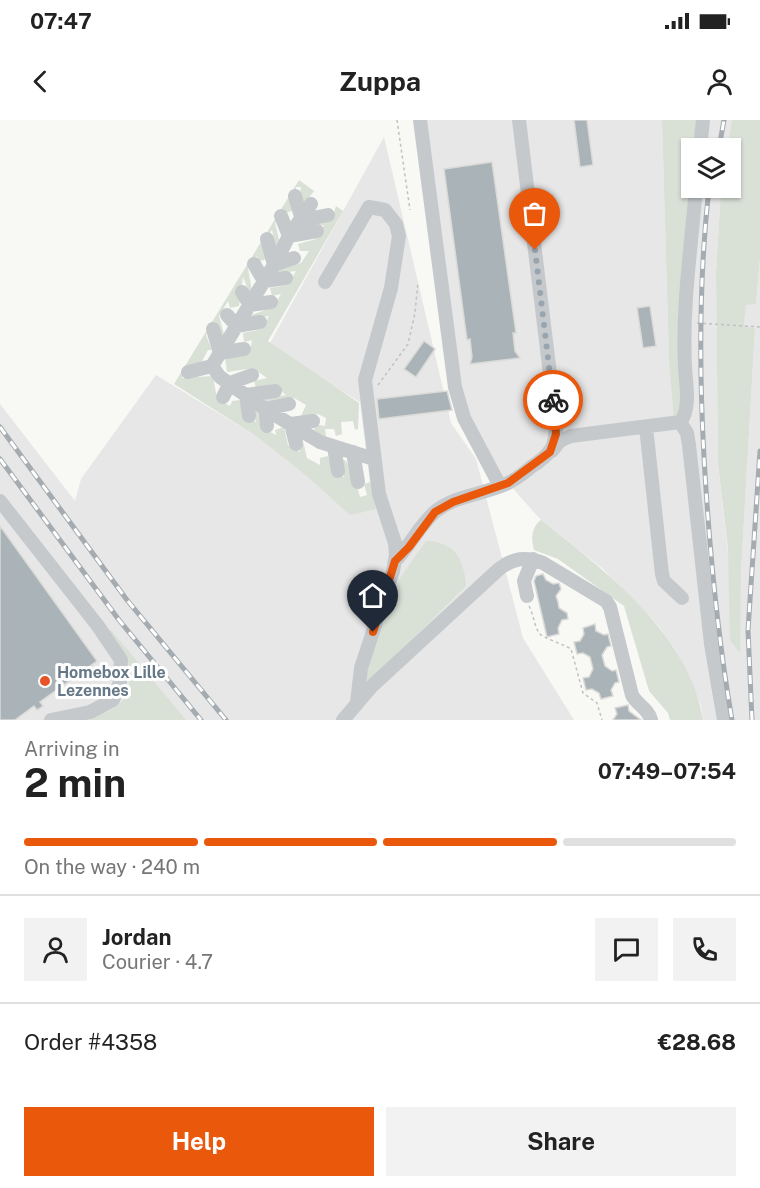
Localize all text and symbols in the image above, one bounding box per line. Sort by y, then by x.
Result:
text: 07:47 [30,8,92,34]
icon: back [24,65,57,98]
text: Zuppa [339,65,421,97]
icon: person [703,65,736,98]
map controls [681,138,741,198]
button: layers [681,138,741,198]
pin [509,188,560,250]
icon: bag [518,197,551,230]
courier [523,370,583,430]
icon: bike [537,384,570,417]
pin [347,570,398,632]
icon: home [356,579,389,612]
place label: Homebox Lille Lezennes [57,663,166,700]
marker: Homebox Lille Lezennes [38,674,52,688]
text: Arriving in [24,737,119,761]
text: 07:49–07:54 [598,758,736,784]
text: 2 min [24,760,126,806]
text: On the way · 240 m [24,855,200,879]
button: person [24,918,87,981]
button: chat [595,918,658,981]
button: phone [673,918,736,981]
text: Jordan [102,924,171,950]
text: Courier · 4.7 [102,950,213,974]
text: Order #4358 [24,1029,157,1055]
text: €28.68 [658,1029,736,1055]
button: Help [24,1107,374,1176]
button: Share [386,1107,736,1176]

